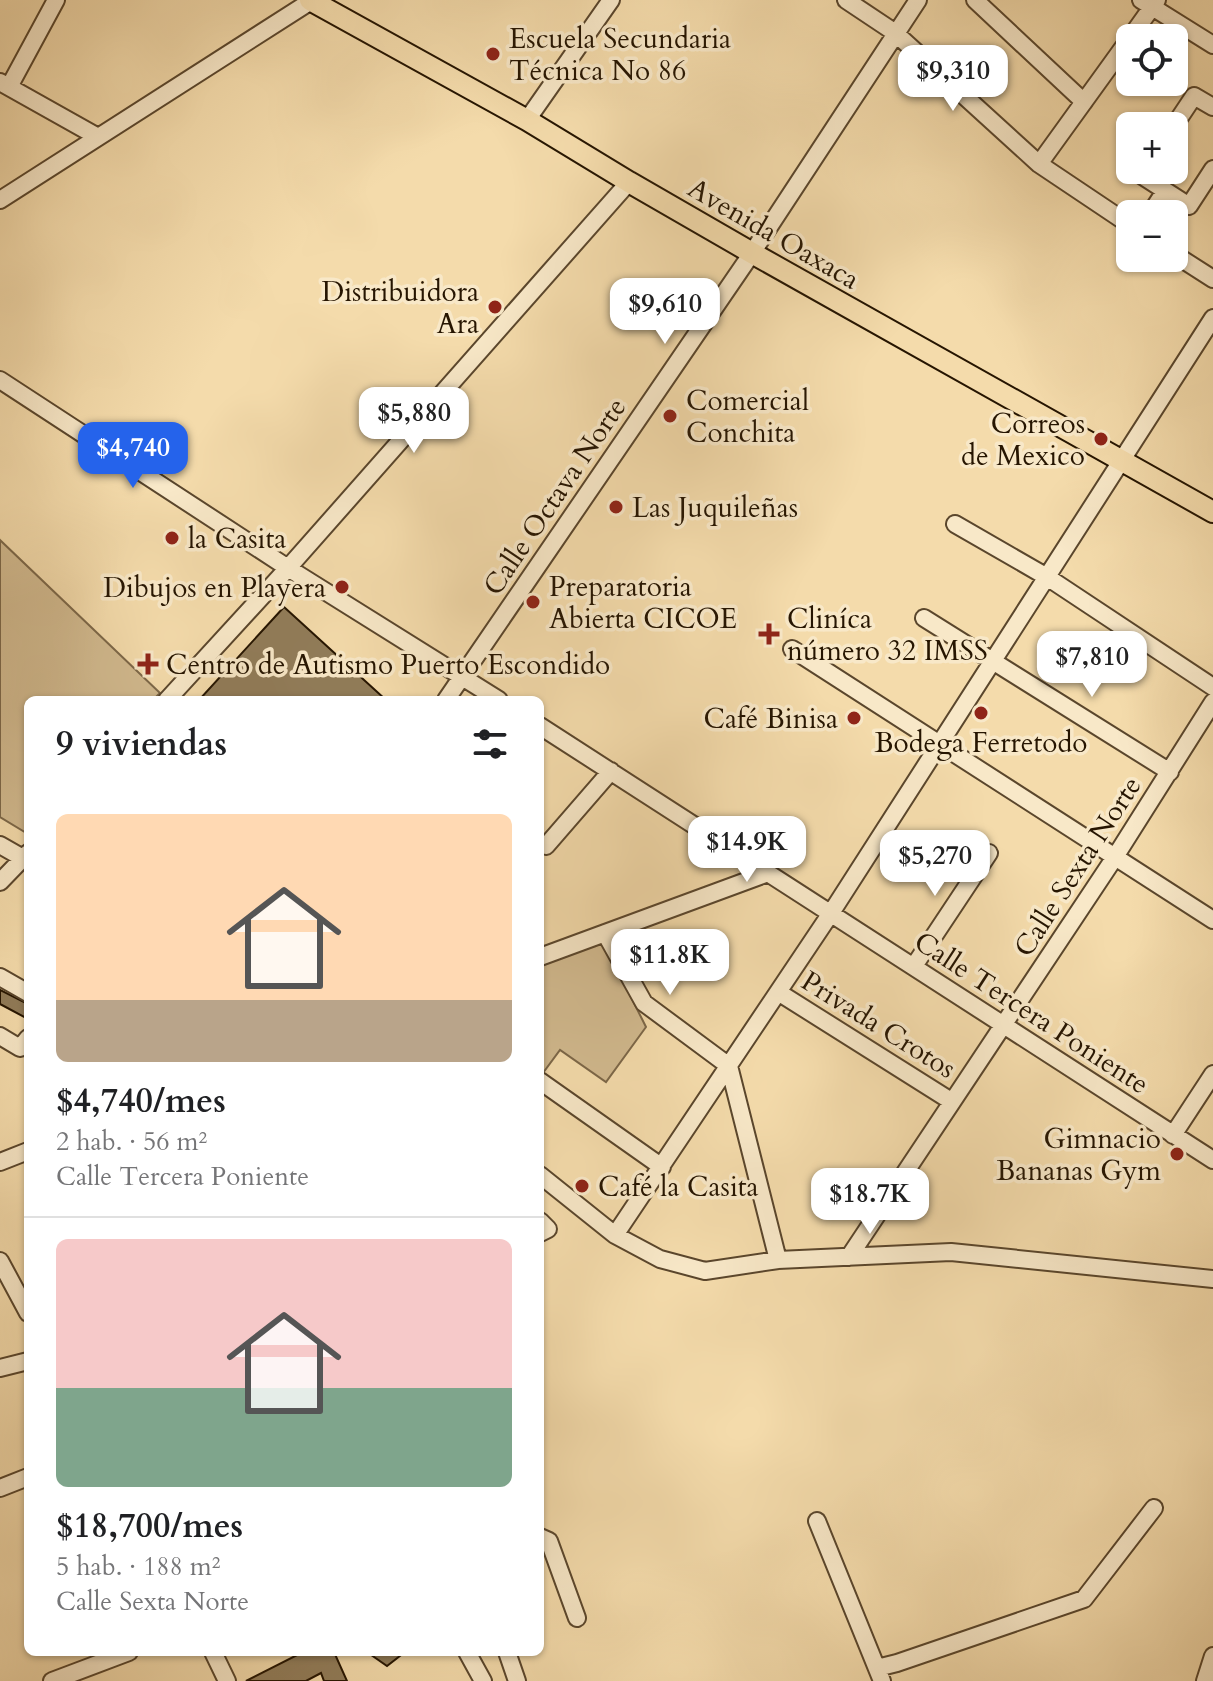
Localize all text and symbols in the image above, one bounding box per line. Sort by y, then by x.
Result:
place label: Escuela Secundaria Técnica No 86 [509,20,731,90]
map controls [1116,24,1188,272]
button: locate [1116,24,1188,96]
marker: Escuela Secundaria Técnica No 86 [484,45,502,63]
pin: $9,310 [888,45,1018,113]
text: $9,310 [916,53,990,88]
button: + [1116,112,1188,184]
street label: Avenida Oaxaca [681,169,866,298]
button: − [1116,200,1188,272]
place label: Distribuidora Ara [321,273,479,343]
pin: $9,610 [600,278,730,346]
text: $9,610 [628,286,702,321]
marker: Distribuidora Ara [486,298,504,316]
place label: Comercial Conchita [686,382,809,452]
pin: $5,880 [349,387,479,455]
street label: Calle Octava Norte [475,390,635,603]
text: $5,880 [377,395,451,430]
place label: Correos de Mexico [961,405,1085,475]
marker: Comercial Conchita [661,407,679,425]
pin: $4,740 [68,422,198,490]
text: $4,740 [96,430,170,465]
marker: Correos de Mexico [1092,430,1110,448]
place label: Las Juquileñas [632,489,798,527]
marker: Las Juquileñas [607,498,625,516]
place label: la Casita [188,520,286,558]
marker: la Casita [163,529,181,547]
place label: Preparatoria Abierta CICOE [549,568,737,638]
place label: Dibujos en Playera [103,569,326,607]
marker: Dibujos en Playera [333,578,351,596]
marker: Preparatoria Abierta CICOE [524,593,542,611]
place label: Cliníca número 32 IMSS [787,600,988,670]
marker: Cliníca número 32 IMSS [758,623,780,645]
pin: $7,810 [1027,631,1157,699]
text: $7,810 [1055,639,1129,674]
place label: Centro de Autismo Puerto Escondido [166,646,610,684]
marker: Centro de Autismo Puerto Escondido [137,653,159,675]
place label: Café Binisa [704,700,838,738]
marker: Bodega Ferretodo [972,704,990,722]
marker: Café Binisa [845,709,863,727]
text: 9 viviendas [56,721,227,767]
icon: filters [468,722,512,766]
place label: Bodega Ferretodo [875,724,1087,762]
street label: Calle Sexta Norte [1005,769,1150,964]
pin: $14.9K [682,816,812,884]
text: $14.9K [706,824,788,859]
pin: $5,270 [870,830,1000,898]
text: $5,270 [898,838,972,873]
icon: home [212,866,356,1010]
street label: Calle Tercera Poniente [907,923,1156,1103]
pin: $11.8K [605,929,735,997]
text: $11.8K [629,937,711,972]
street label: Privada Crotos [794,962,963,1087]
text: $4,740/mes [56,1078,226,1124]
place label: Gimnacio Bananas Gym [996,1120,1161,1190]
text: 2 hab. · 56 m² [56,1124,207,1159]
marker: Gimnacio Bananas Gym [1168,1145,1186,1163]
text: Calle Tercera Poniente [56,1159,309,1194]
place label: Café la Casita [598,1168,759,1206]
pin: $18.7K [805,1168,935,1236]
text: $18.7K [829,1176,911,1211]
marker: Café la Casita [573,1177,591,1195]
icon: home [212,1291,356,1435]
text: $18,700/mes [56,1503,243,1549]
text: 5 hab. · 188 m² [56,1549,221,1584]
text: Calle Sexta Norte [56,1584,249,1619]

